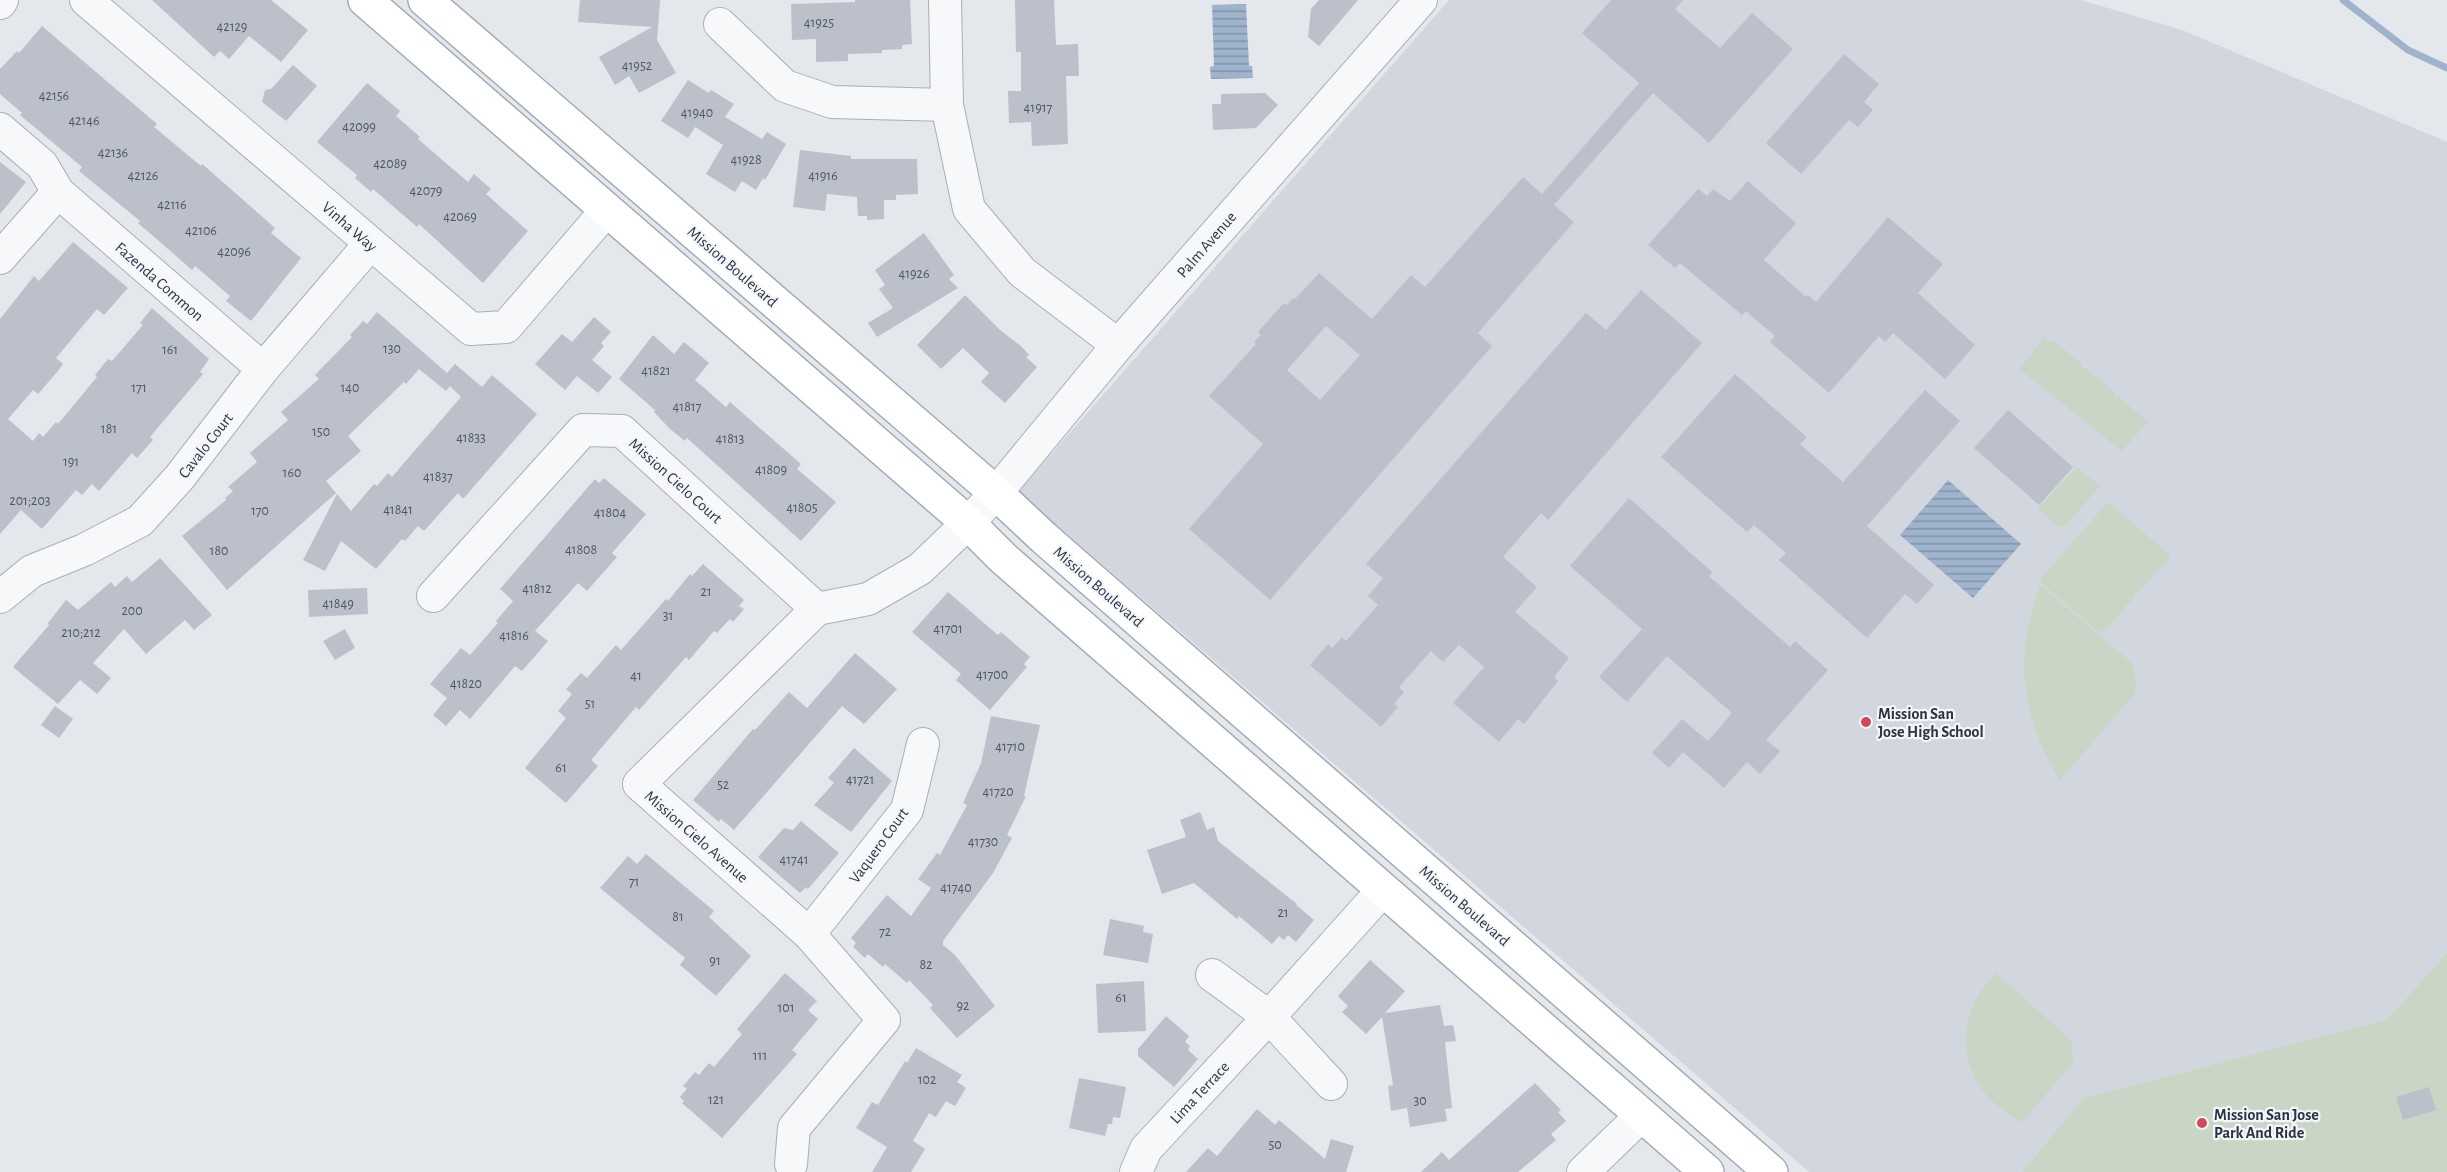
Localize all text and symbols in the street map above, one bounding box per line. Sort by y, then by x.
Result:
house number: 41925 [804,16,834,30]
house number: 42129 [217,20,247,34]
house number: 41952 [622,59,652,73]
house number: 42156 [39,89,69,103]
house number: 41917 [1024,101,1053,115]
house number: 41940 [681,106,713,120]
house number: 42146 [68,114,100,128]
house number: 42099 [342,120,376,134]
house number: 42136 [98,146,128,160]
house number: 41928 [730,153,762,167]
house number: 42089 [373,157,407,171]
house number: 42126 [128,169,158,183]
house number: 41916 [808,169,838,183]
house number: 42079 [410,184,442,198]
house number: 42116 [157,198,187,212]
street label: Vinha Way [318,199,380,256]
street label: Palm Avenue [1174,209,1239,281]
house number: 42069 [443,210,477,224]
street label: Mission Boulevard [684,223,781,310]
house number: 42106 [185,224,217,238]
street label: Fazenda Common [112,239,207,324]
house number: 42096 [217,245,251,259]
house number: 41926 [898,267,930,281]
house number: 130 [383,342,401,356]
house number: 161 [162,343,178,357]
house number: 41821 [641,364,671,378]
house number: 171 [131,381,147,395]
house number: 140 [341,381,359,395]
house number: 41817 [673,400,702,414]
street label: Cavalo Court [175,410,236,481]
house number: 181 [101,422,117,436]
house number: 150 [312,425,330,439]
house number: 41833 [456,431,486,445]
house number: 41813 [716,432,745,446]
street label: Mission Cielo Court [626,435,725,526]
house number: 191 [63,455,79,469]
house number: 41809 [755,463,787,477]
house number: 160 [283,466,301,480]
house number: 41837 [423,470,453,484]
house number: 201;203 [9,494,51,508]
house number: 41805 [786,501,818,515]
house number: 41841 [383,503,413,517]
house number: 170 [251,504,269,518]
house number: 41804 [594,506,626,520]
house number: 41808 [565,543,597,557]
street label: Mission Boulevard [1050,543,1147,630]
house number: 180 [210,544,228,558]
house number: 41812 [522,582,552,596]
house number: 21 [700,585,712,599]
house number: 41849 [322,597,354,611]
house number: 200 [121,604,143,618]
house number: 31 [663,609,673,623]
house number: 41701 [933,622,963,636]
house number: 210;212 [61,626,101,640]
house number: 41816 [499,629,529,643]
house number: 41700 [976,668,1008,682]
house number: 41 [630,669,642,683]
house number: 41820 [450,677,482,691]
house number: 51 [585,697,595,711]
place label: Mission San Jose High School [1878,706,1984,740]
marker: Mission San Jose High School [1859,715,1873,729]
house number: 41710 [995,740,1025,754]
house number: 61 [555,761,567,775]
house number: 41721 [846,773,874,787]
house number: 52 [717,778,729,792]
house number: 41720 [982,785,1014,799]
street label: Mission Cielo Avenue [641,788,751,886]
street label: Vaquero Court [846,805,911,886]
house number: 41730 [968,835,998,849]
house number: 41741 [780,853,808,867]
street label: Mission Boulevard [1416,862,1513,949]
house number: 71 [629,875,639,889]
house number: 41740 [940,881,972,895]
house number: 21 [1277,906,1289,920]
house number: 81 [672,910,684,924]
house number: 72 [879,925,891,939]
house number: 91 [709,954,721,968]
house number: 82 [919,958,933,972]
house number: 61 [1115,991,1127,1005]
house number: 92 [957,999,969,1013]
house number: 101 [777,1001,795,1015]
house number: 111 [753,1049,767,1063]
street label: Lima Terrace [1167,1058,1232,1127]
house number: 102 [918,1073,936,1087]
house number: 121 [708,1093,724,1107]
house number: 30 [1413,1094,1427,1108]
place label: Mission San Jose Park And Ride [2214,1107,2319,1141]
marker: Mission San Jose Park And Ride [2195,1116,2209,1130]
house number: 50 [1268,1138,1282,1152]

